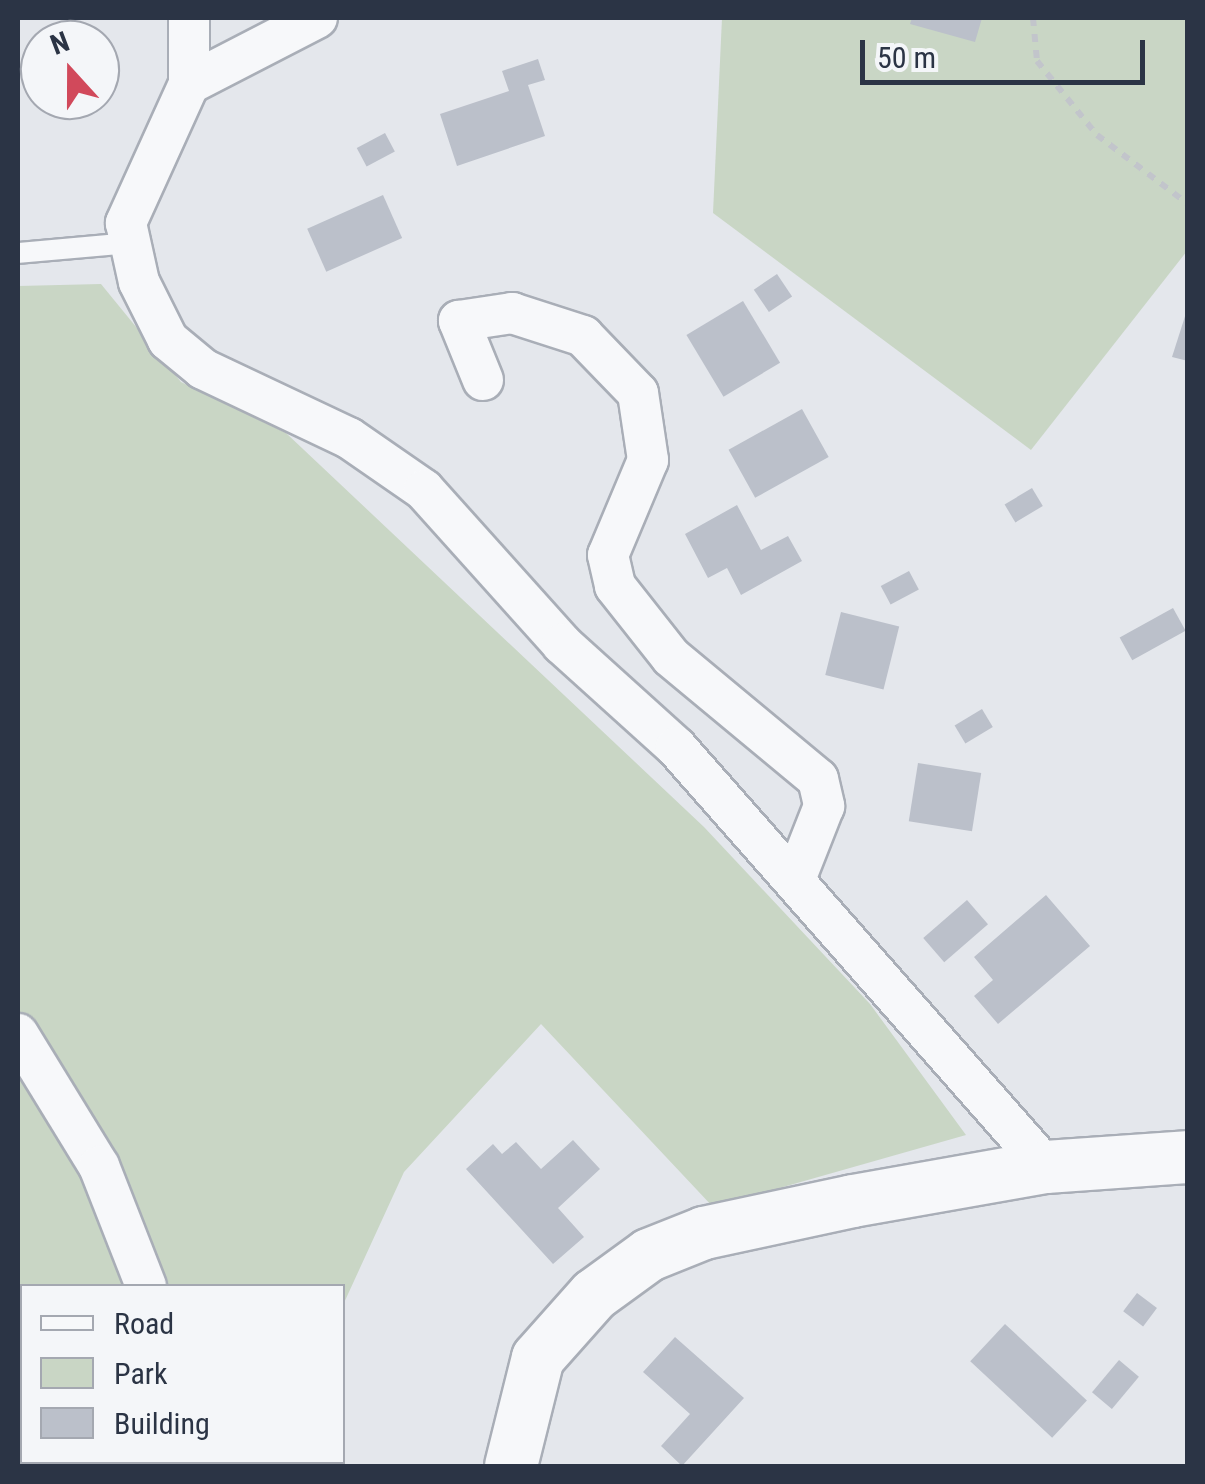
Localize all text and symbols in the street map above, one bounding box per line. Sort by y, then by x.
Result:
north arrow [20,20,120,120]
scale bar [865,20,1150,82]
text: N [46,25,74,62]
text: 50 m [877,40,936,75]
legend [20,1284,345,1464]
text: Road [114,1306,174,1341]
text: Park [114,1356,168,1391]
text: Building [114,1406,210,1441]

